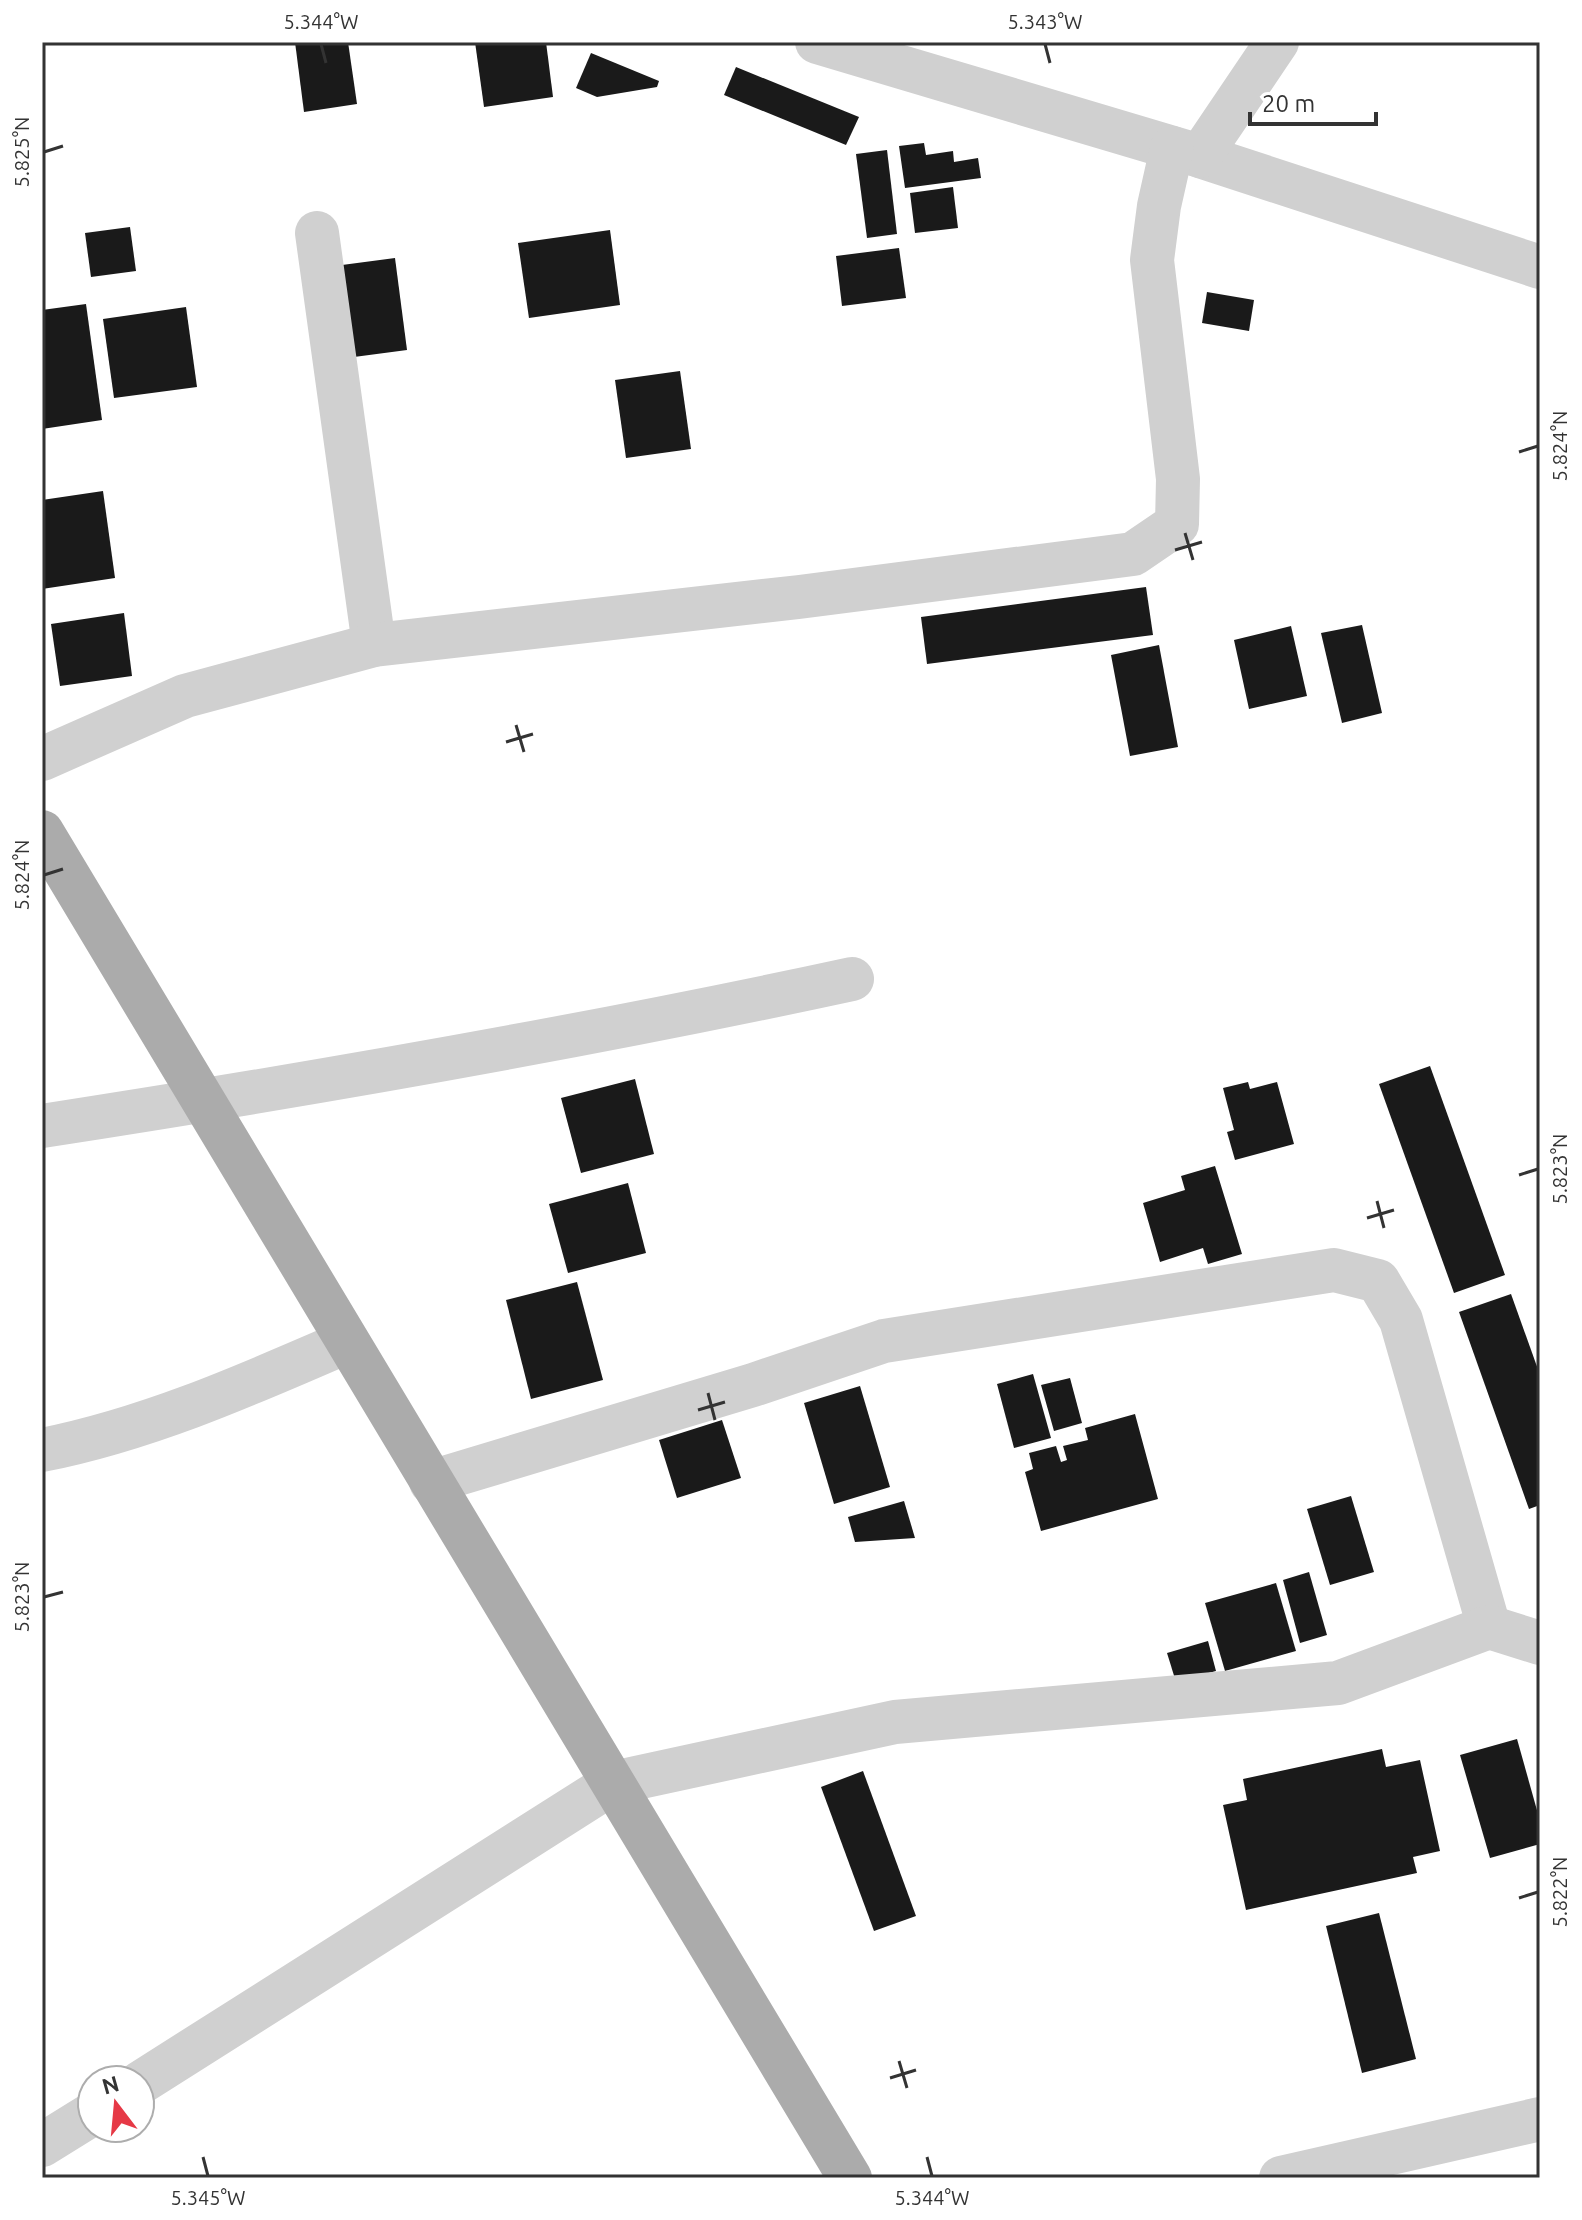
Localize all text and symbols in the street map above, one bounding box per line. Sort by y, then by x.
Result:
text: 5.344°W [284,10,358,33]
text: 5.343°W [1008,10,1082,33]
scale bar [1250,76,1376,126]
text: 20 m [1262,90,1315,117]
text: 5.825°N [10,117,33,187]
text: 5.824°N [1548,411,1571,481]
text: 5.824°N [10,840,33,910]
text: 5.823°N [1548,1134,1571,1204]
text: 5.823°N [10,1562,33,1632]
text: 5.822°N [1548,1857,1571,1927]
north arrow [76,2064,156,2144]
text: N [99,2070,122,2099]
text: 5.345°W [171,2186,245,2209]
text: 5.344°W [895,2186,969,2209]

